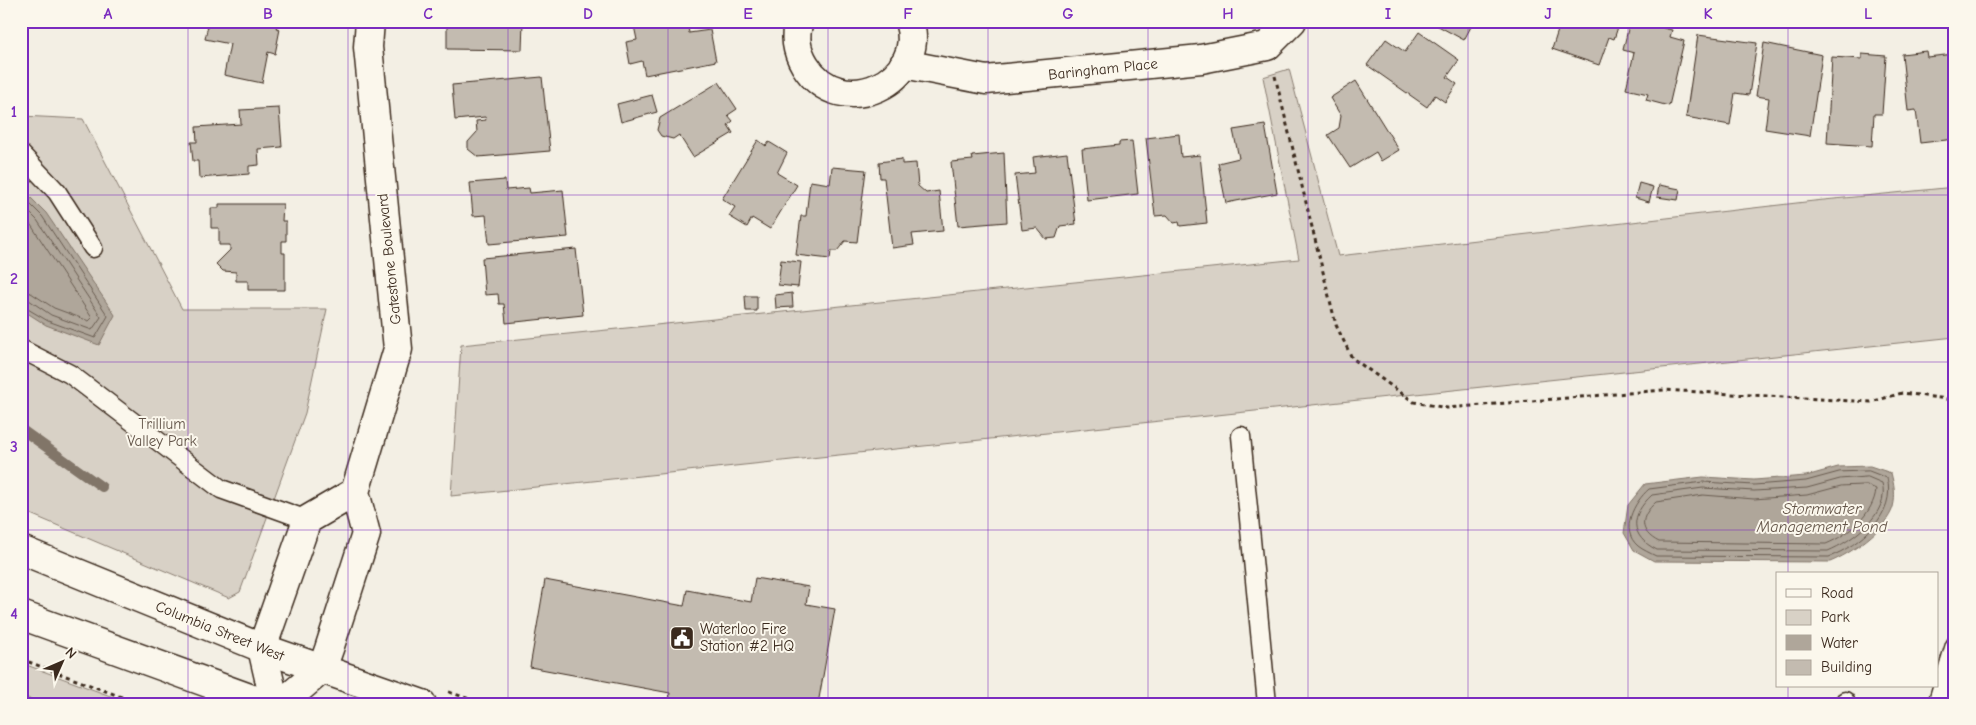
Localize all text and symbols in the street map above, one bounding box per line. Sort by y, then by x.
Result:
text: A [104,5,113,23]
text: B [263,5,273,23]
text: C [423,5,433,23]
text: D [583,5,593,23]
text: E [743,5,753,23]
text: F [903,5,913,23]
text: G [1062,5,1074,23]
text: H [1222,5,1234,23]
text: I [1385,5,1391,23]
text: J [1544,5,1552,23]
text: K [1703,5,1713,23]
text: L [1864,5,1872,23]
street label: Baringham Place [1047,54,1159,84]
text: 1 [11,103,17,121]
street label: Gatestone Boulevard [373,193,405,325]
text: 2 [10,270,18,288]
park label: Trillium Valley Park [127,415,197,450]
text: 3 [10,438,18,456]
water label: Stormwater Management Pond [1756,500,1888,536]
legend [1776,572,1938,688]
text: Road [1821,584,1853,602]
street label: Columbia Street West [153,597,288,665]
text: 4 [10,605,18,623]
text: Park [1821,608,1850,626]
place label: Waterloo Fire Station #2 HQ [700,620,794,655]
public building icon: Waterloo Fire Station #2 HQ [669,625,695,651]
text: Water [1821,634,1858,652]
north arrow [38,638,88,688]
text: N [62,644,80,662]
text: Building [1821,658,1872,676]

